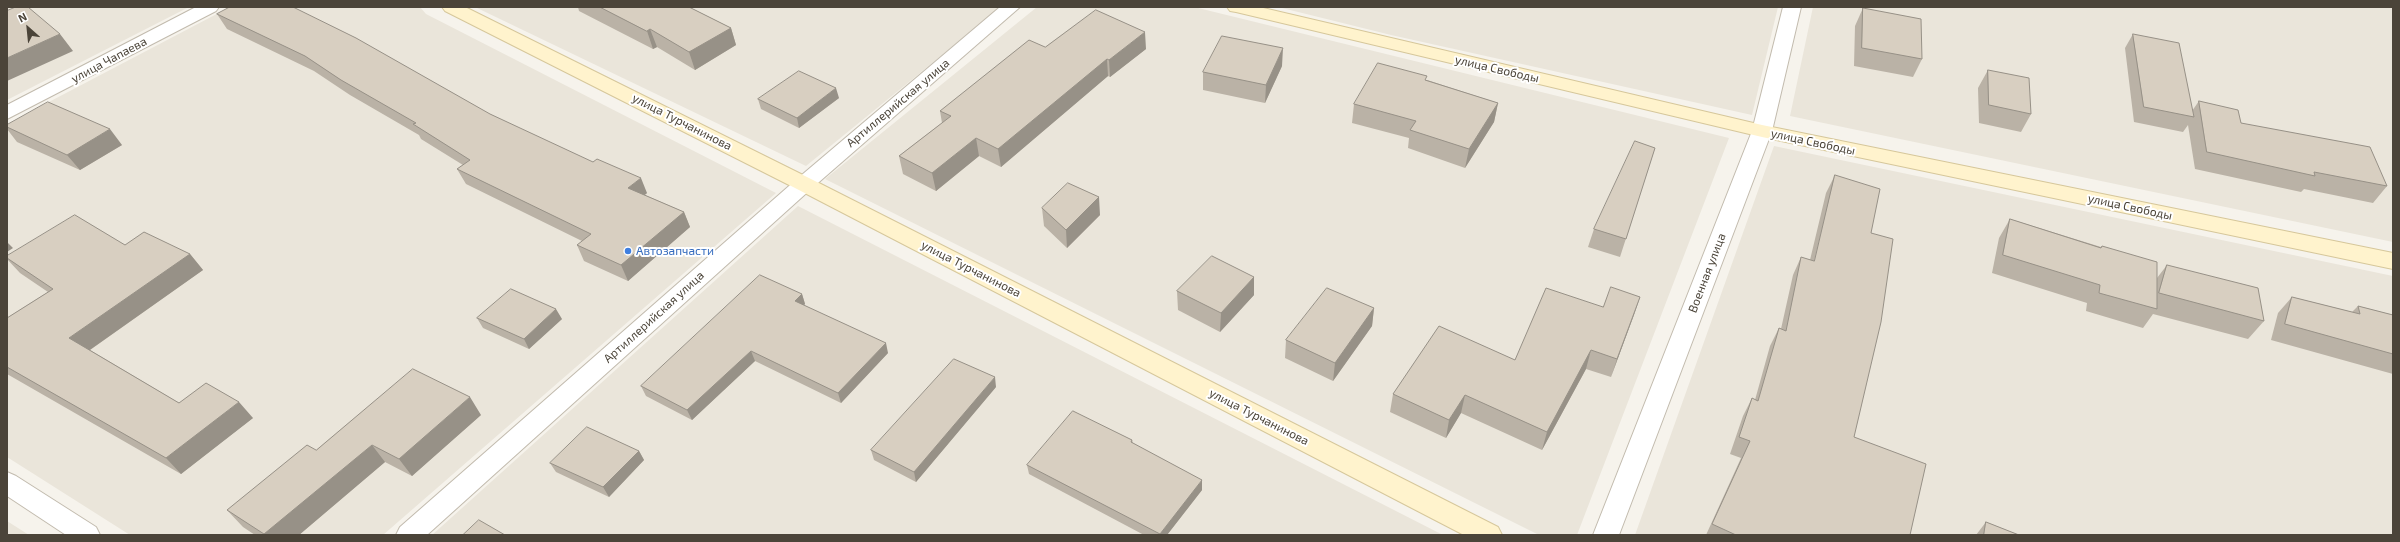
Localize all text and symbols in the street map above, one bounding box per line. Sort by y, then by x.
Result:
north arrow [8,8,48,48]
text: N [16,9,29,24]
street label: улица Чапаева [69,34,149,86]
street label: улица Свободы [1454,52,1540,86]
street label: Артиллерийская улица [844,56,952,150]
street label: улица Турчанинова [630,91,734,153]
street label: улица Свободы [1770,126,1856,158]
street label: улица Свободы [2087,191,2173,223]
street label: Военная улица [1685,231,1729,315]
street label: улица Турчанинова [919,238,1023,300]
place label: Автозапчасти [636,244,714,258]
marker: Автозапчасти [623,246,633,256]
street label: Артиллерийская улица [601,268,707,366]
street label: улица Турчанинова [1207,386,1311,448]

